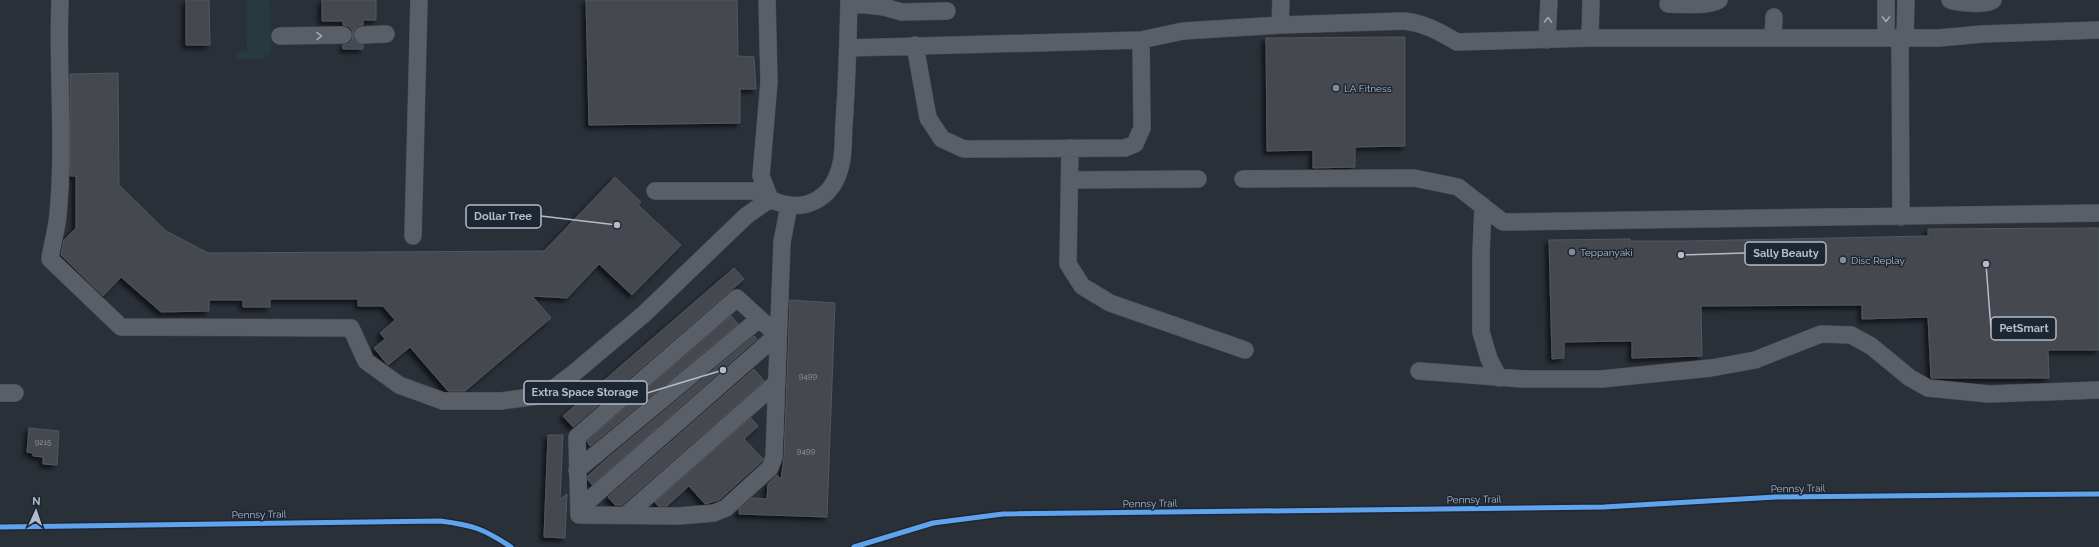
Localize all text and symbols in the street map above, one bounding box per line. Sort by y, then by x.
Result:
one-way arrow [1882,16,1890,22]
one-way arrow [1544,17,1552,23]
one-way arrow [316,31,322,40]
marker: LA Fitness [1331,83,1341,93]
place label: LA Fitness [1344,83,1392,94]
callout: Dollar Tree [466,205,541,228]
text: Dollar Tree [474,210,532,223]
callout: Sally Beauty [1745,242,1826,265]
marker: Teppanyaki [1567,247,1577,257]
place label: Teppanyaki [1580,247,1633,258]
text: Sally Beauty [1753,247,1819,260]
marker: Disc Replay [1838,255,1848,265]
place label: Disc Replay [1851,255,1906,266]
callout: PetSmart [1991,317,2056,340]
text: PetSmart [1999,322,2049,335]
house number: 9499 [799,371,818,381]
callout: Extra Space Storage [524,381,647,404]
text: Extra Space Storage [532,386,639,399]
house number: 9215 [35,437,52,447]
house number: 9499 [797,446,816,456]
street label: Pennsy Trail [1771,483,1826,494]
north arrow [16,491,56,531]
street label: Pennsy Trail [1447,494,1502,505]
text: N [32,495,41,508]
street label: Pennsy Trail [1123,498,1178,509]
street label: Pennsy Trail [232,509,287,520]

